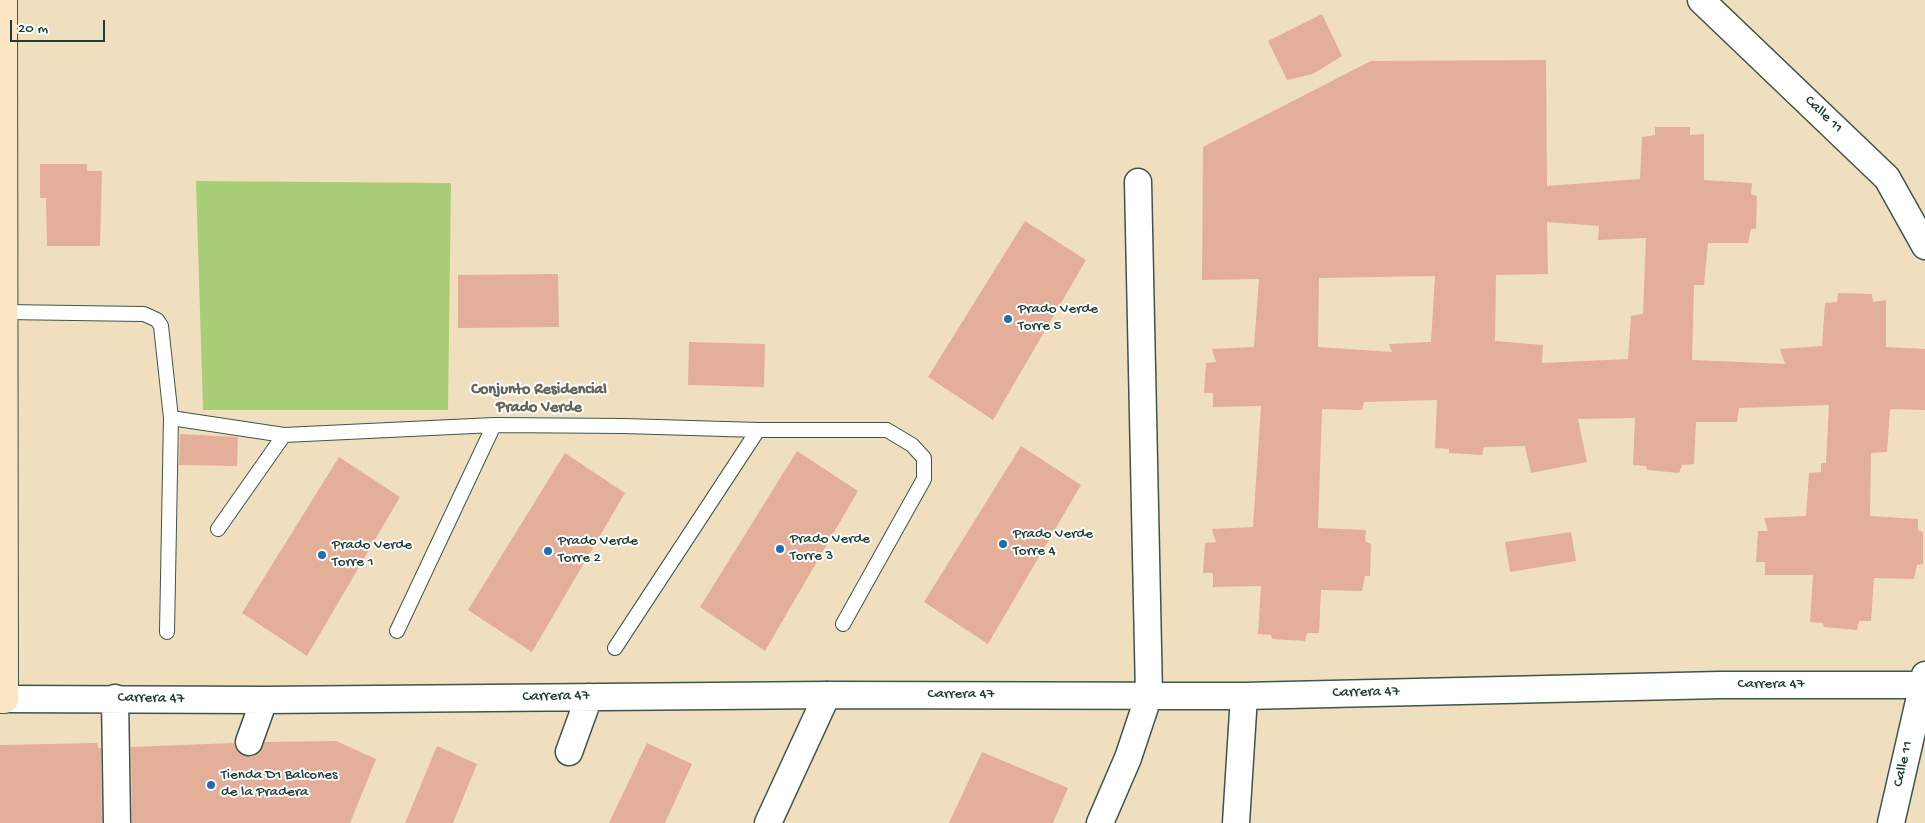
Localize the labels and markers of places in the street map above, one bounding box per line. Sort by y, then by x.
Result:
place label: Prado Verde Torre 5 [1018,301,1098,336]
marker: Prado Verde Torre 5 [1002,313,1014,325]
place label: Prado Verde Torre 4 [1013,526,1093,561]
place label: Prado Verde Torre 3 [790,531,870,566]
place label: Prado Verde Torre 2 [558,533,638,568]
place label: Prado Verde Torre 1 [332,537,412,572]
marker: Prado Verde Torre 4 [997,538,1009,550]
marker: Prado Verde Torre 3 [774,543,786,555]
marker: Prado Verde Torre 2 [542,545,554,557]
marker: Prado Verde Torre 1 [316,549,328,561]
place label: Tienda D1 Balcones de la Pradera [221,767,338,802]
marker: Tienda D1 Balcones de la Pradera [205,779,217,791]

